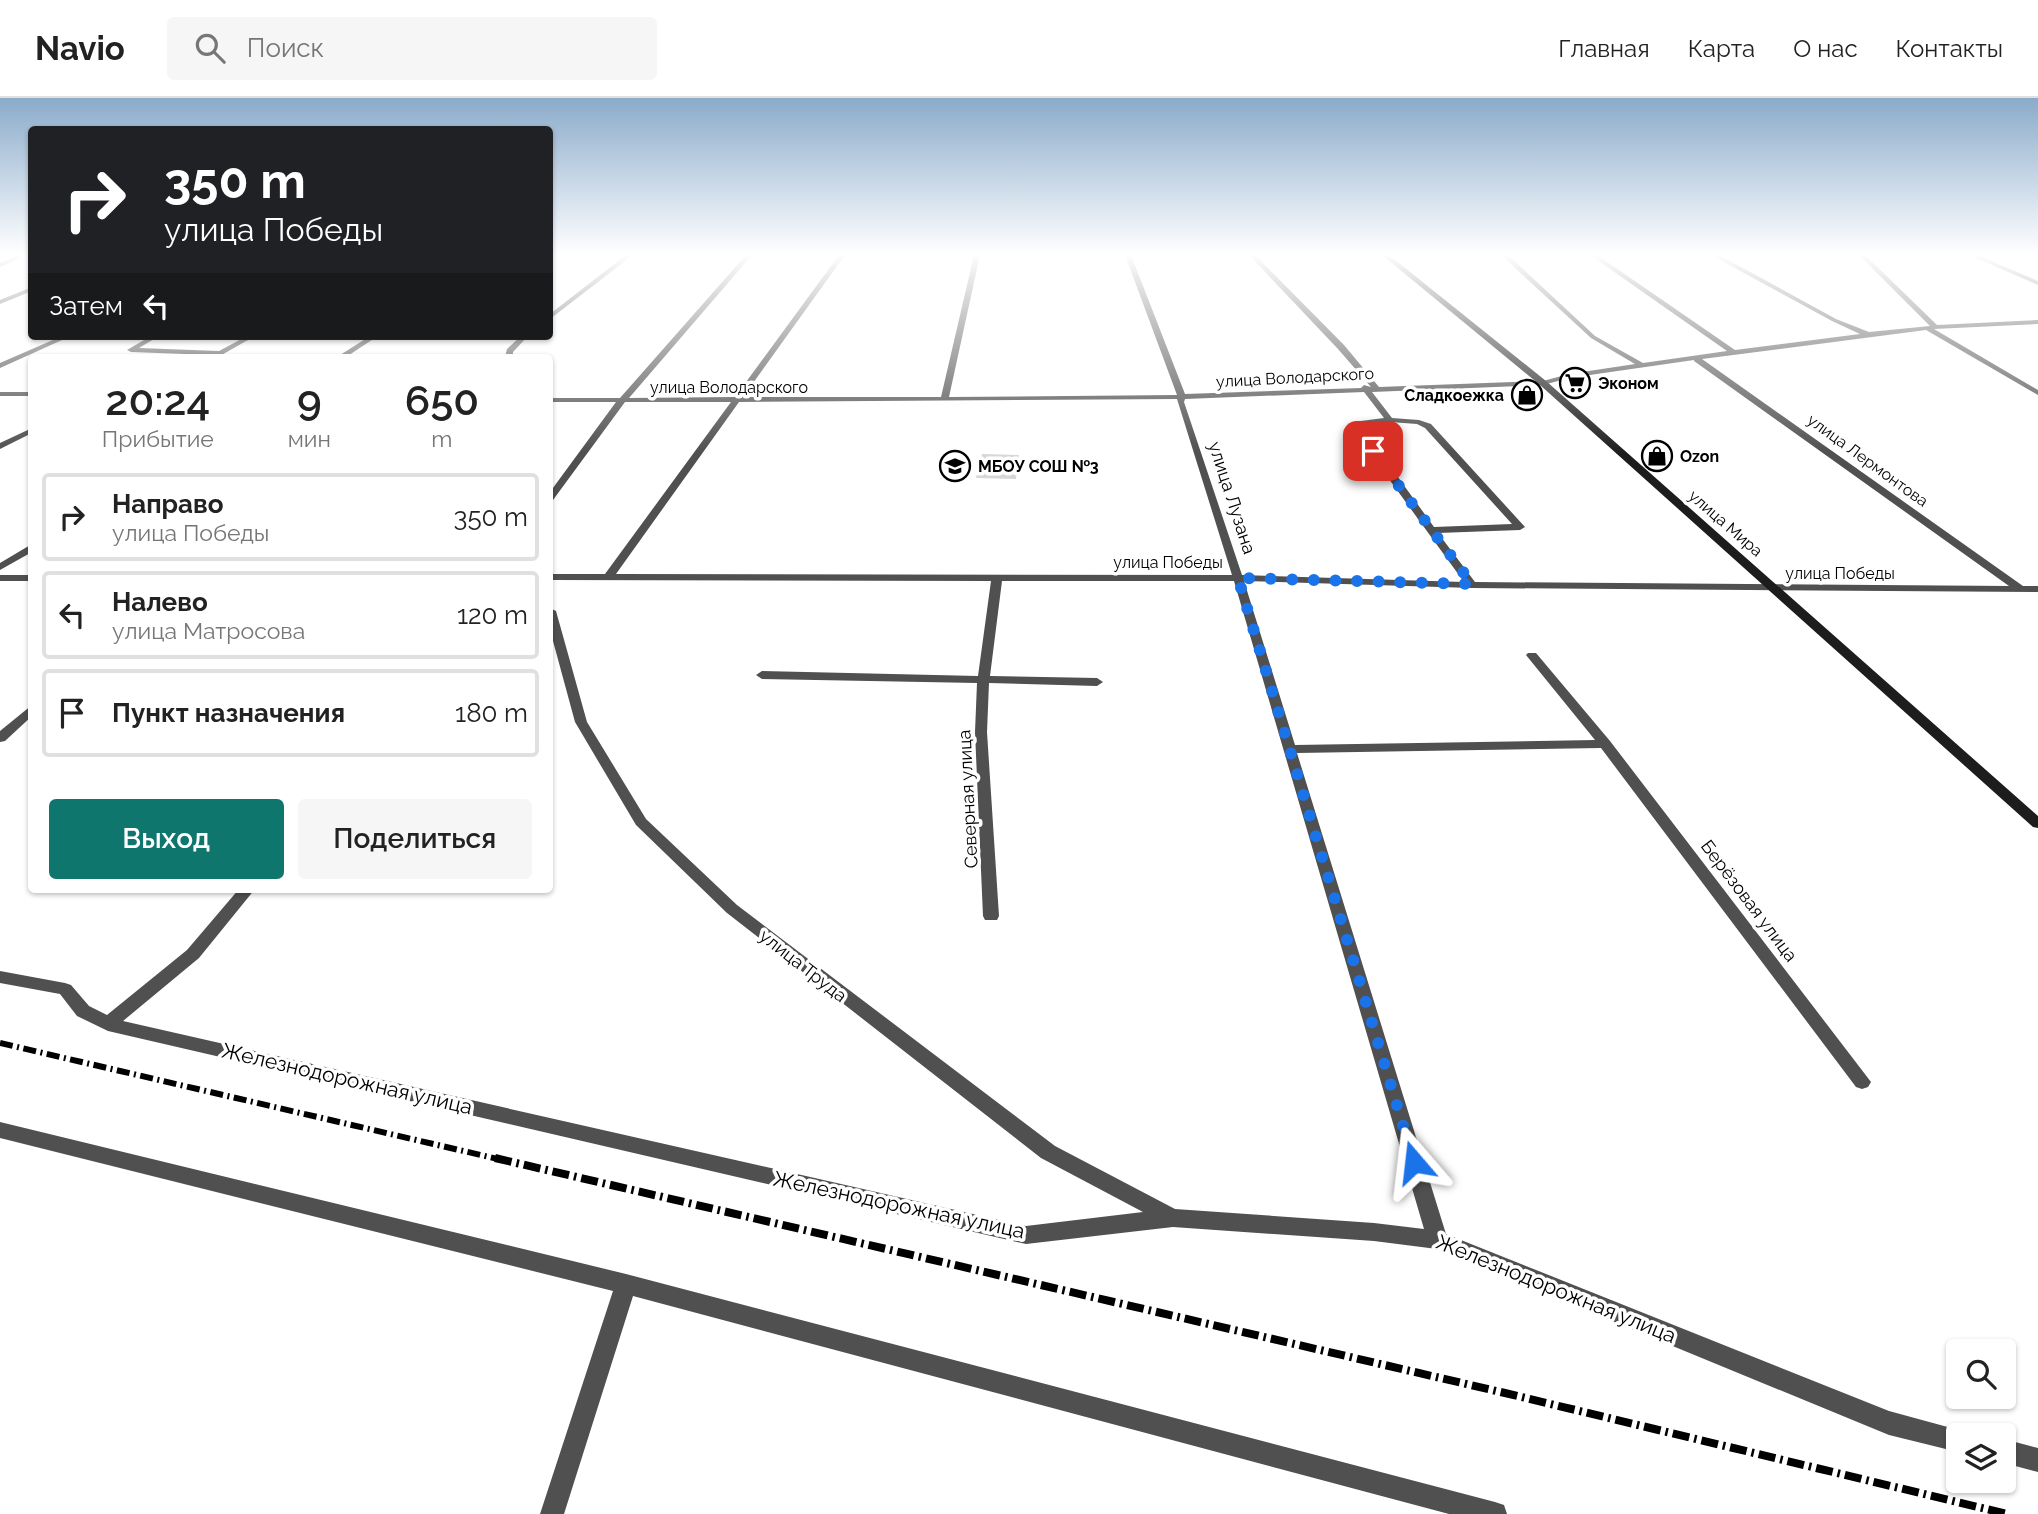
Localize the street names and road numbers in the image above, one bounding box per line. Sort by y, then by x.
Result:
street label: улица Володарского [1216,364,1375,391]
street label: улица Володарского [650,378,808,397]
street label: улица Лермонтова [1804,410,1932,511]
street label: улица Лузана [1204,439,1261,557]
street label: улица Мира [1685,486,1766,561]
street label: улица Победы [1113,553,1223,572]
street label: улица Победы [1785,564,1895,583]
street label: Северная улица [953,729,982,869]
street label: Берёзовая улица [1697,836,1802,966]
street label: улица Труда [755,925,851,1006]
street label: Железнодорожная улица [219,1037,475,1120]
street label: Железнодорожная улица [771,1166,1027,1243]
street label: Железнодорожная улица [1433,1229,1680,1348]

